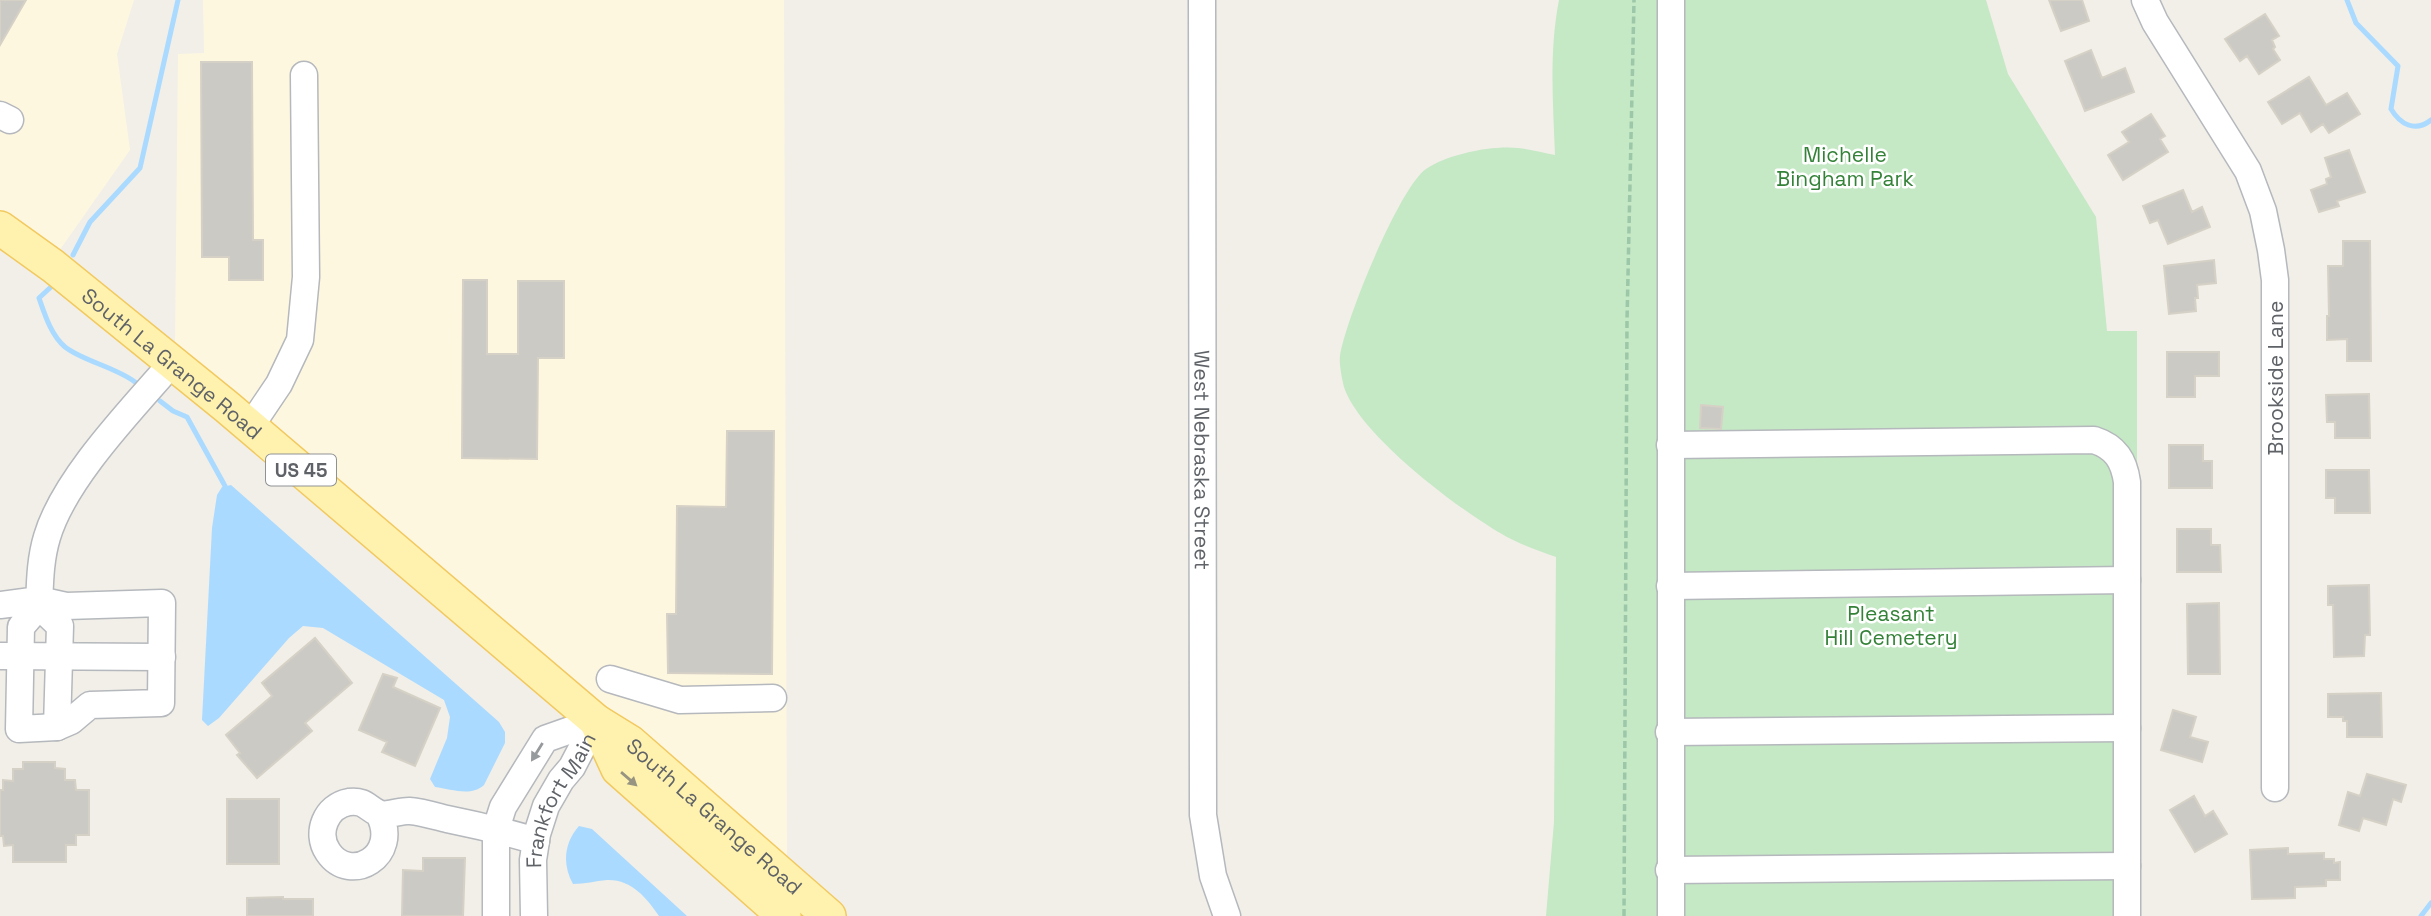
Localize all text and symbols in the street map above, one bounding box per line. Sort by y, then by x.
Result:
park label: Michelle Bingham Park [1776,141,1914,192]
street label: South La Grange Road [77,282,268,445]
street label: Brookside Lane [2262,301,2289,455]
street label: West Nebraska Street [1189,350,1216,570]
road number: US 45 [266,454,336,485]
park label: Pleasant Hill Cemetery [1824,600,1958,651]
street label: Frankfort Main [519,728,601,868]
street label: South La Grange Road [621,732,808,900]
one-way arrow [531,742,544,761]
one-way arrow [620,771,638,787]

